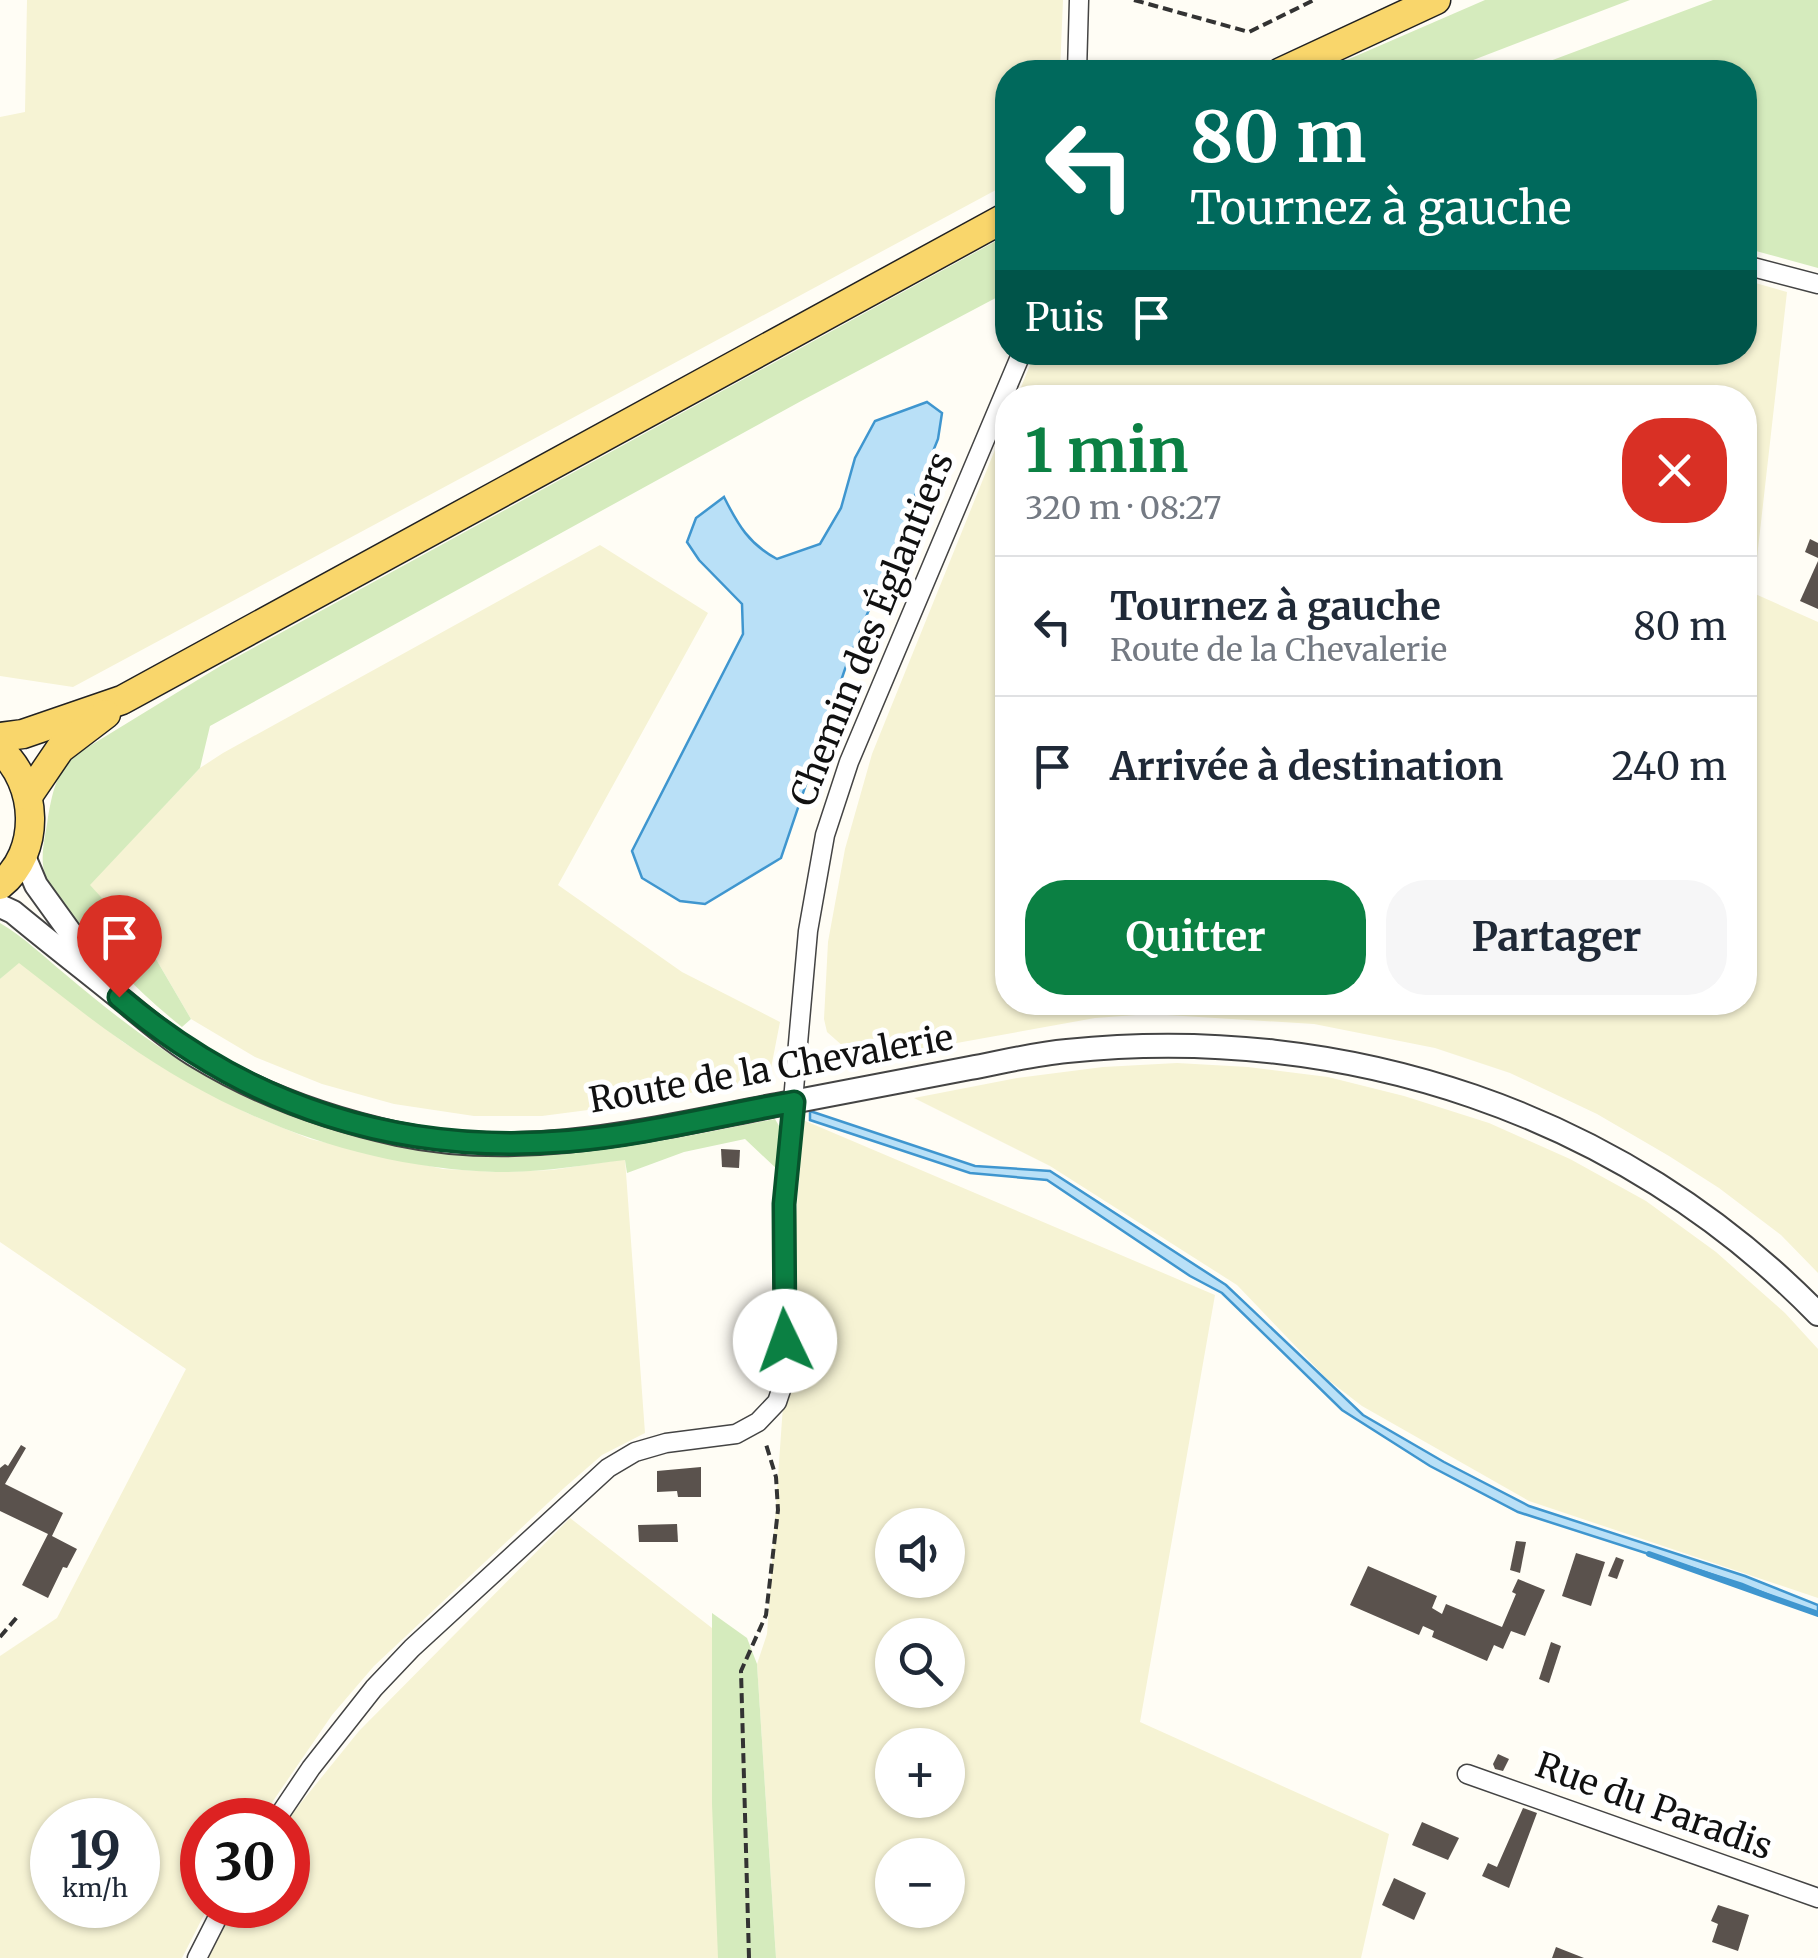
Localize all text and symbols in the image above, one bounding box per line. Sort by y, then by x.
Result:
text: 80 m [1190,93,1366,181]
icon: left [1025,100,1155,230]
text: Tournez à gauche [1190,180,1572,236]
icon: arrive [1124,290,1179,345]
text: Puis [1025,294,1104,341]
text: 1 min [1025,413,1188,488]
button: close [1622,418,1727,523]
street label: Chemin des Églantiers [780,445,963,813]
text: 320 m · 08:27 [1025,488,1222,528]
text: Tournez à gauche [1110,583,1441,630]
icon: left [1025,599,1080,654]
text: 80 m [1633,603,1727,650]
text: Route de la Chevalerie [1110,630,1447,670]
icon: arrive [1025,739,1080,794]
text: Arrivée à destination [1110,743,1503,790]
text: 240 m [1611,743,1727,790]
button: Quitter [1025,880,1366,995]
button: Partager [1386,880,1727,995]
pin [77,895,162,998]
icon: arrive [92,910,147,965]
street label: Route de la Chevalerie [586,1015,956,1123]
position arrow [733,1289,837,1393]
map controls [875,1508,965,1928]
button: sound [875,1508,965,1598]
button: search [875,1618,965,1708]
button: + [875,1728,965,1818]
street label: Rue du Paradis [1530,1743,1778,1869]
speed limit sign: 30 [180,1798,310,1928]
text: 19 [69,1819,121,1882]
button: − [875,1838,965,1928]
text: km/h [62,1872,128,1904]

